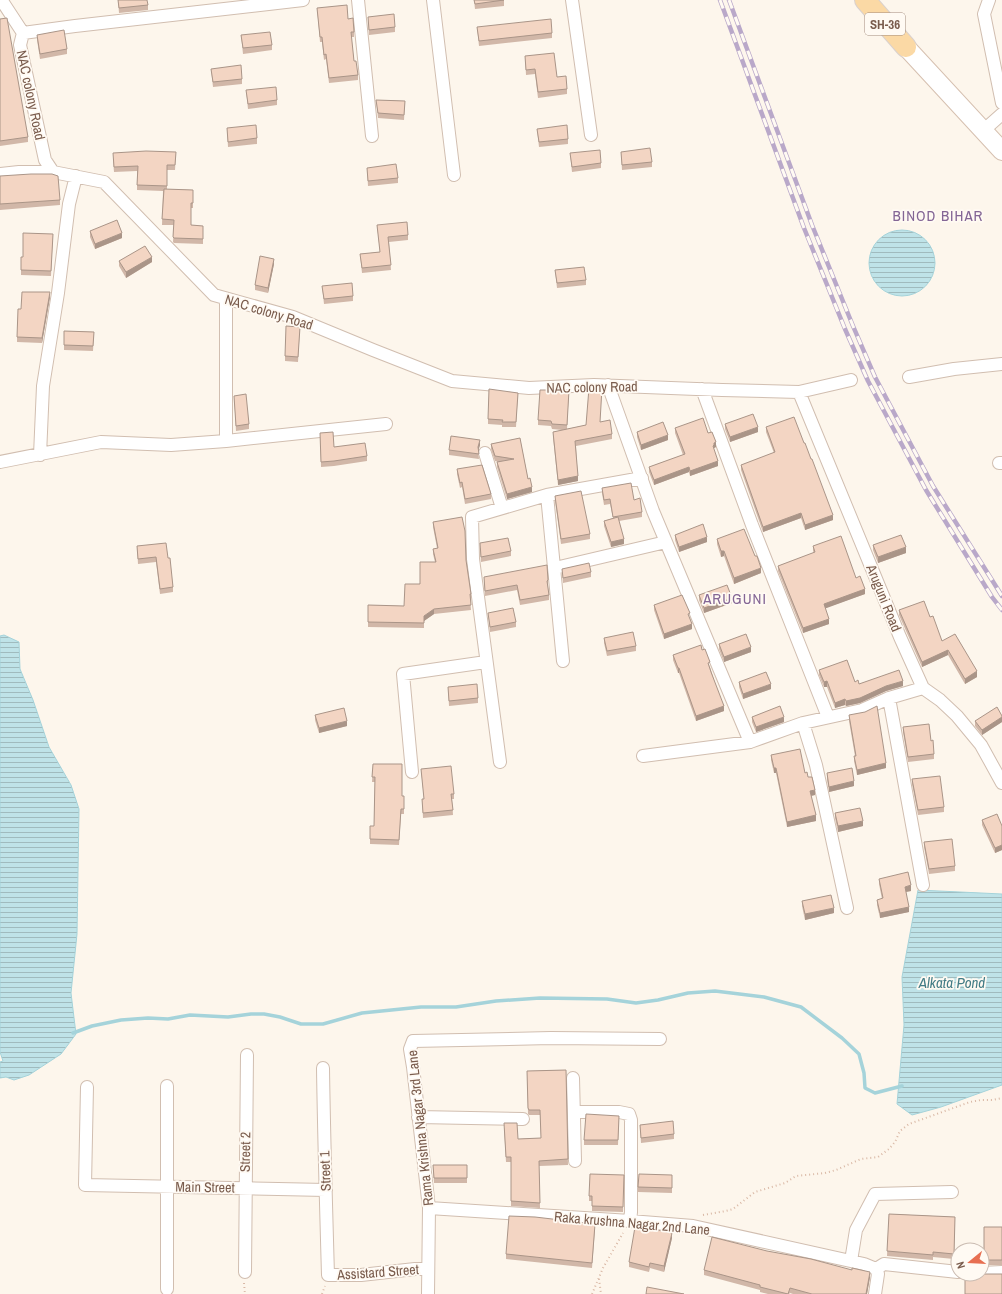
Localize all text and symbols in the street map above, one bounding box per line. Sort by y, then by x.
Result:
road number: SH-36 [865,13,905,35]
street label: NAC colony Road [13,49,49,141]
district label: BINOD BIHAR [893,205,983,226]
street label: NAC colony Road [223,290,315,334]
street label: NAC colony Road [546,377,638,397]
street label: Aruguni Road [862,561,906,634]
district label: ARUGUNI [702,588,767,609]
water label: Alkata Pond [918,972,985,993]
street label: Rama Krishna Nagar 3rd Lane [403,1049,437,1207]
street label: Street 2 [236,1132,254,1172]
street label: Street 1 [315,1150,335,1191]
street label: Main Street [175,1177,235,1197]
street label: Raka krushna Nagar 2nd Lane [553,1207,711,1239]
north arrow [950,1242,990,1282]
street label: Assistard Street [336,1260,419,1284]
text: N [953,1260,968,1270]

